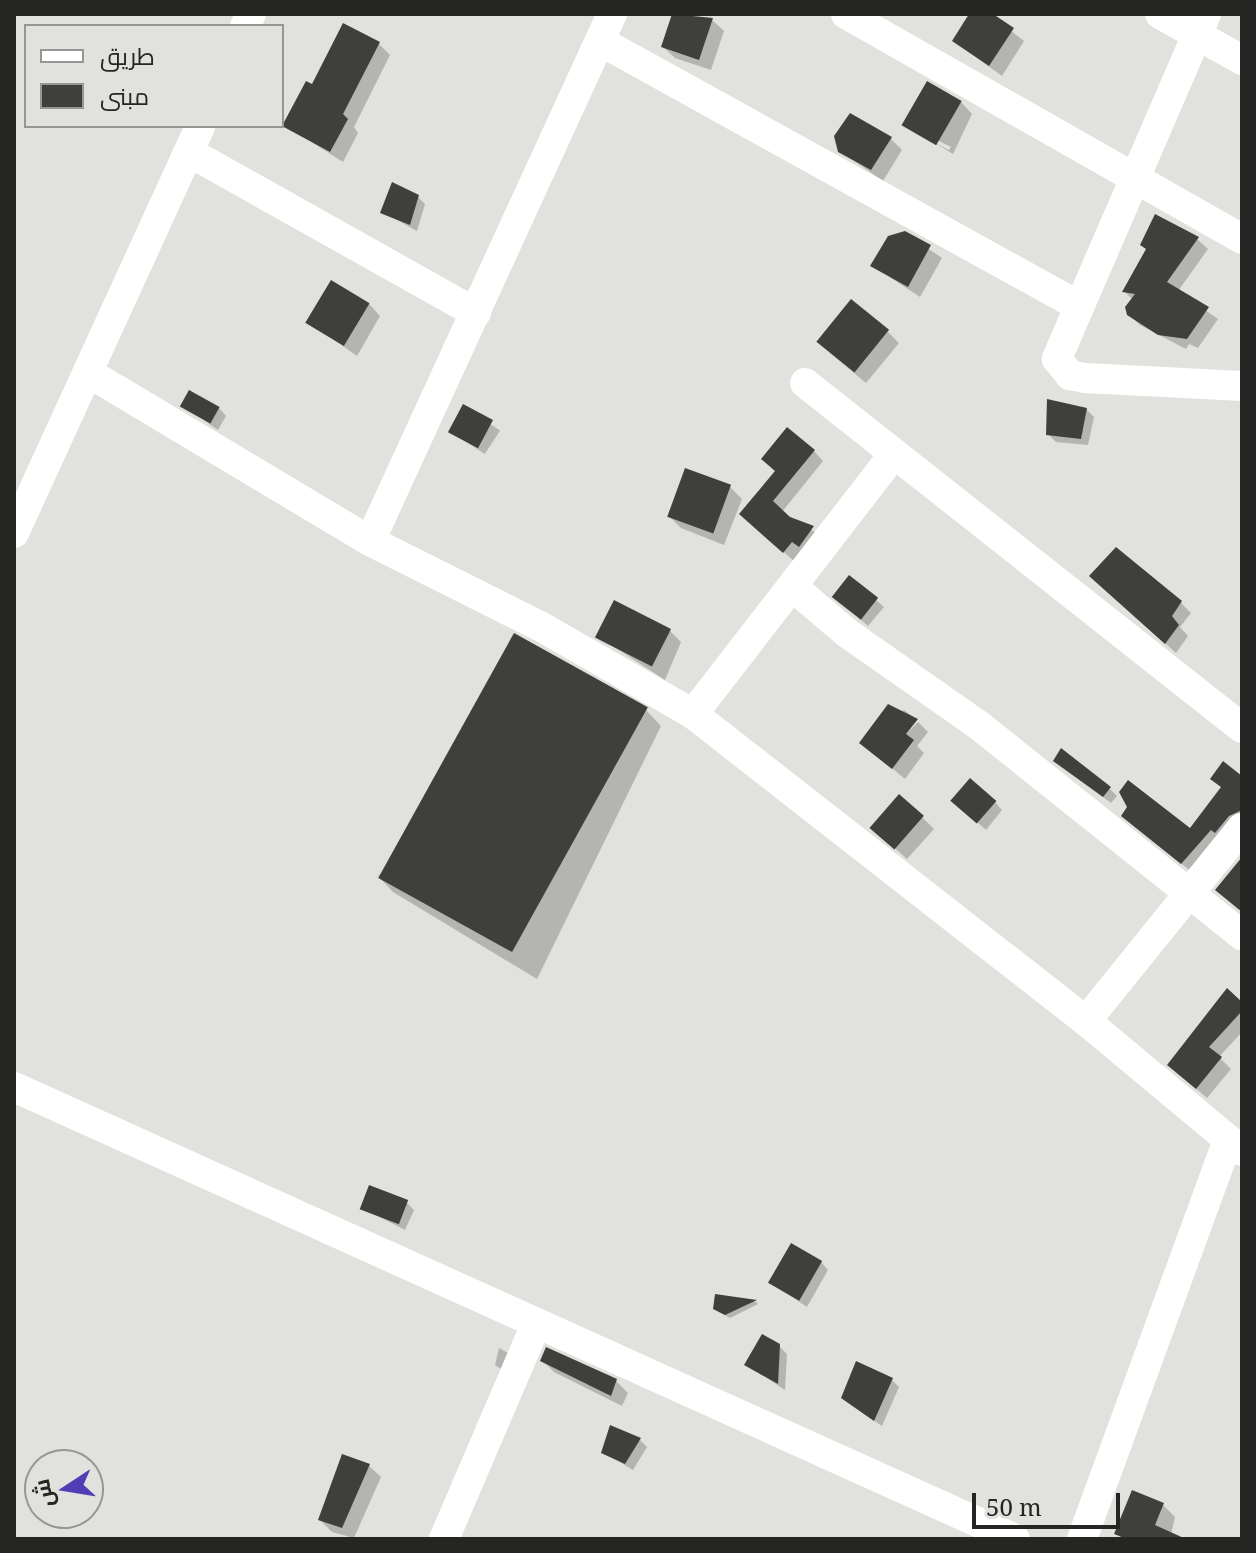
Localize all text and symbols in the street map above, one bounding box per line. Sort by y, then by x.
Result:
legend [24,24,284,128]
text: طريق [100,39,155,72]
text: مبنى [100,79,149,112]
north arrow [24,1449,104,1529]
text: ش [25,1477,60,1511]
scale bar [976,1477,1124,1527]
text: 50 m [986,1490,1042,1523]

